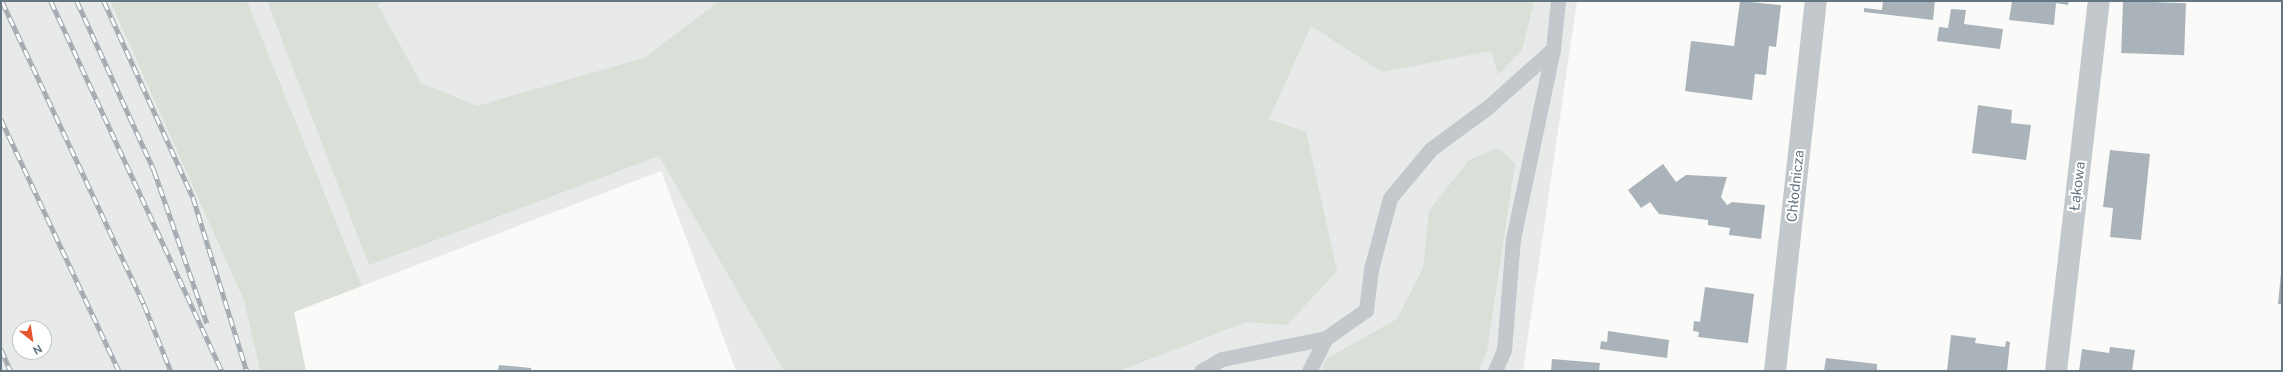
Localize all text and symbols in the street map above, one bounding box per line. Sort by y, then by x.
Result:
street label: Chłodnicza [1783,149,1807,223]
street label: Łąkowa [2066,160,2088,212]
north arrow [12,320,52,360]
text: N [31,342,44,357]

